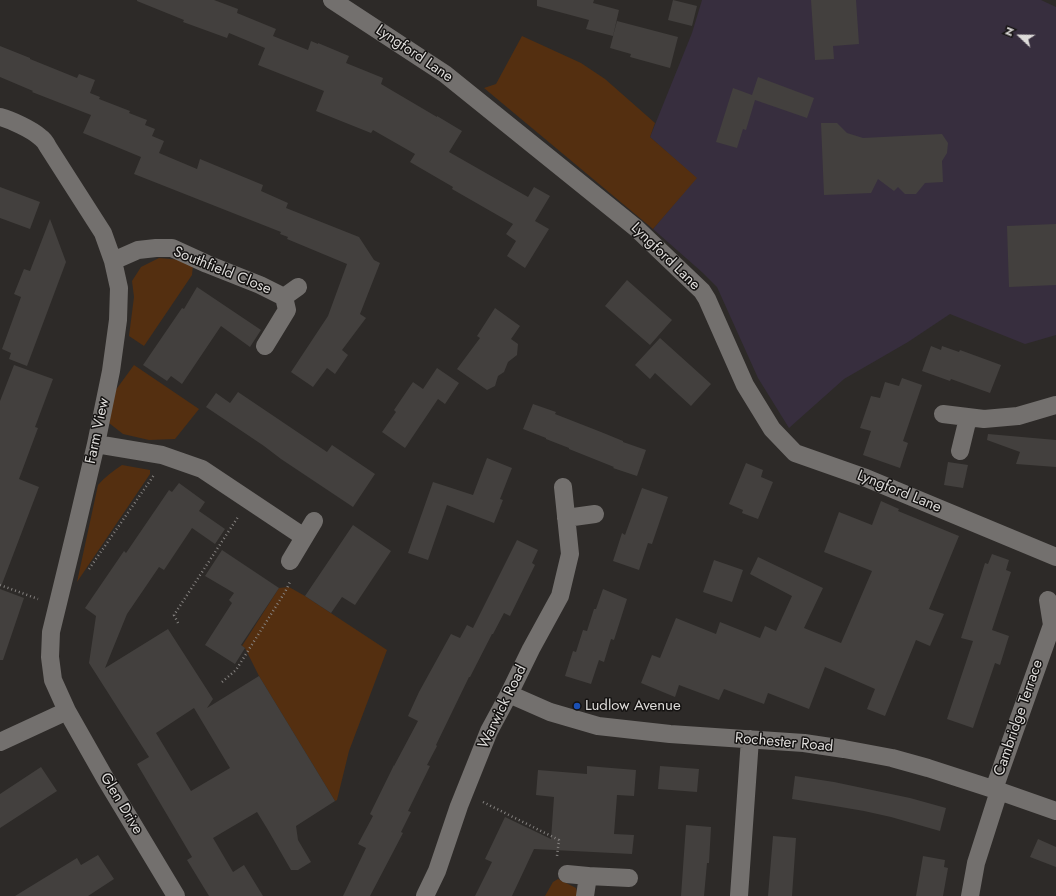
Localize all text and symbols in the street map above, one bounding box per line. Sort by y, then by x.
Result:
north arrow [1000,16,1040,56]
street label: Lyngford Lane [372,22,456,86]
text: N [1000,24,1018,39]
street label: Lyngford Lane [627,220,703,294]
street label: Southfield Close [170,243,274,299]
street label: Farm View [82,396,114,466]
street label: Lyngford Lane [854,467,944,517]
street label: Cambridge Terrace [991,658,1047,778]
street label: Warwick Road [475,662,531,752]
place label: Ludlow Avenue [585,697,681,715]
marker: Ludlow Avenue [572,701,582,711]
street label: Rochester Road [734,730,834,756]
street label: Glen Drive [96,770,146,838]

